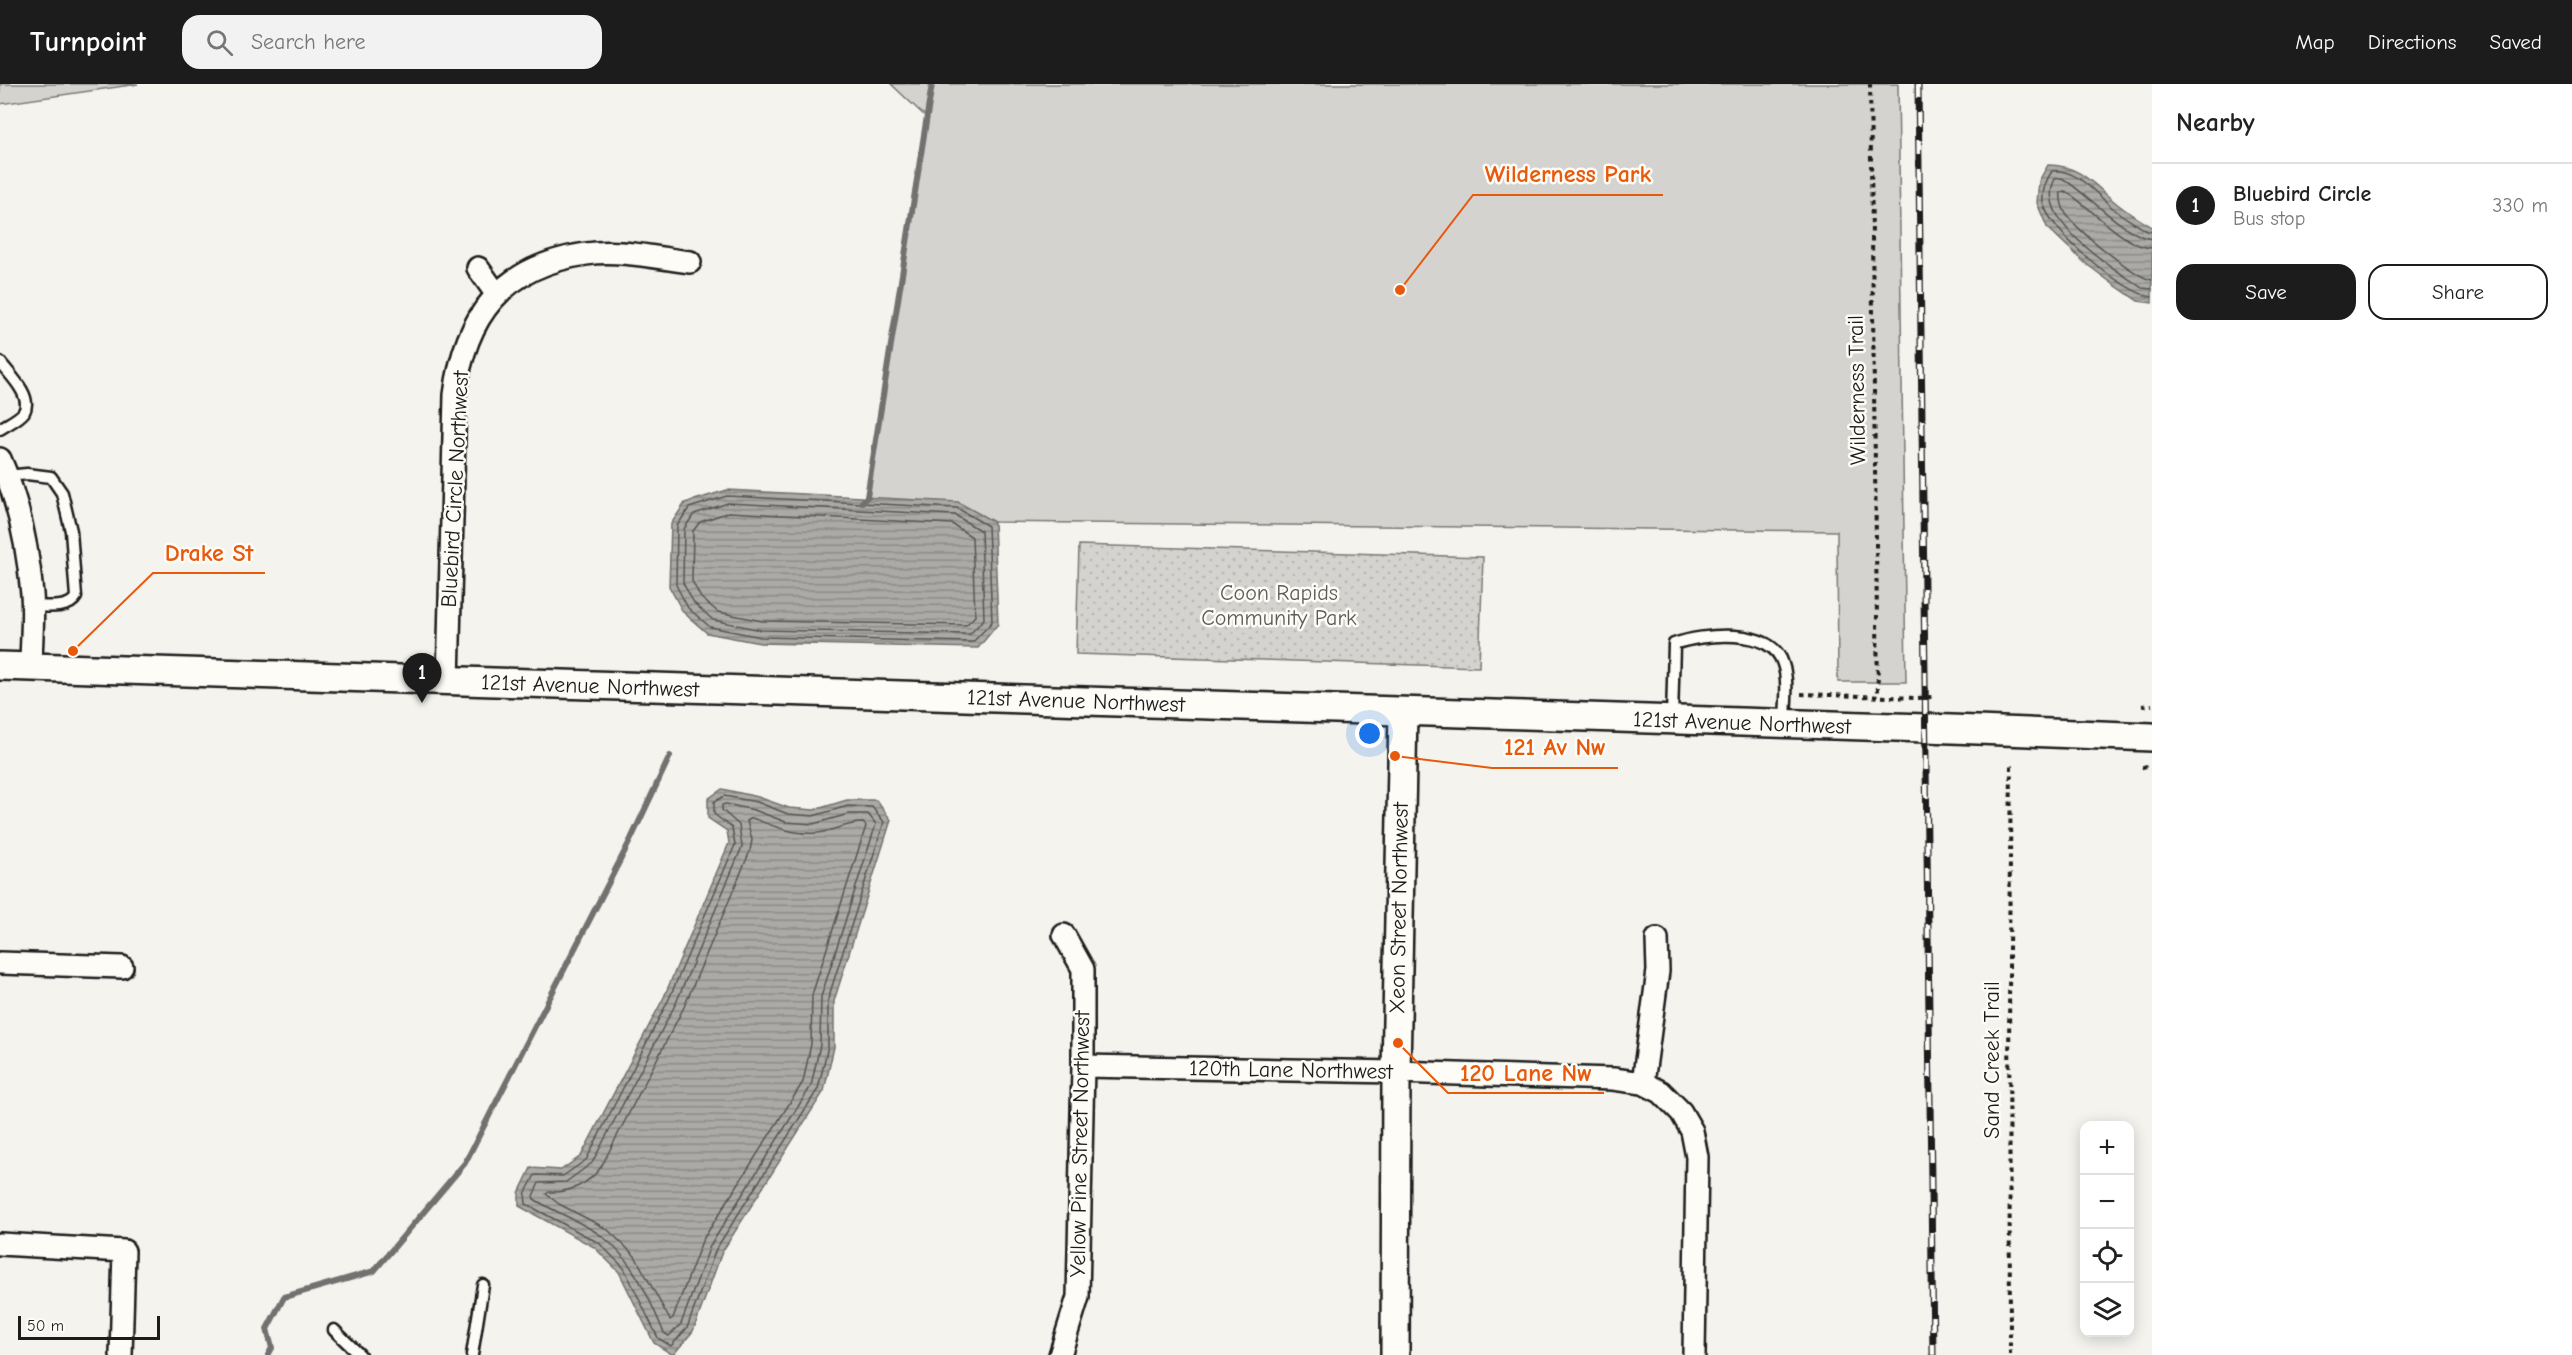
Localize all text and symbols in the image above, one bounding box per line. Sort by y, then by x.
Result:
search box [182,15,602,69]
text: Turnpoint [30,26,146,58]
icon: search [203,26,236,59]
text: Search here [251,29,365,55]
text: Map [2295,30,2335,54]
text: Directions [2368,30,2457,54]
text: Saved [2490,30,2542,54]
text: Nearby [2176,108,2255,138]
callout: Wilderness Park [1473,153,1663,195]
text: Wilderness Park [1485,160,1652,188]
text: Bluebird Circle [2233,181,2371,207]
text: 1 [2192,194,2199,217]
text: 330 m [2492,194,2548,217]
text: Bus stop [2233,207,2305,230]
button: Save [2176,264,2356,320]
button: Share [2368,264,2548,320]
street label: Wilderness Trail [1843,315,1871,465]
street label: Bluebird Circle Northwest [436,369,474,608]
callout: Drake St [153,531,265,573]
text: Drake St [165,539,254,567]
park label: Coon Rapids Community Park [1201,580,1357,631]
pin: 1 [402,654,442,703]
street label: 121st Avenue Northwest [480,669,700,703]
street label: 121st Avenue Northwest [966,684,1186,718]
street label: 121st Avenue Northwest [1632,706,1852,740]
your location [1355,719,1384,748]
callout: 121 Av Nw [1492,726,1618,768]
text: 121 Av Nw [1504,733,1606,761]
street label: Xeon Street Northwest [1384,801,1414,1014]
street label: Sand Creek Trail [1979,981,2005,1139]
street label: Yellow Pine Street Northwest [1065,1010,1095,1278]
callout: 120 Lane Nw [1448,1051,1604,1093]
street label: 120th Lane Northwest [1189,1055,1394,1085]
text: 120 Lane Nw [1460,1059,1592,1087]
map controls [2080,1121,2134,1337]
button: + [2080,1121,2134,1175]
button: − [2080,1175,2134,1229]
button: locate [2080,1229,2134,1283]
button: layers [2080,1283,2134,1337]
scale bar [18,1313,160,1340]
text: 50 m [27,1317,64,1335]

